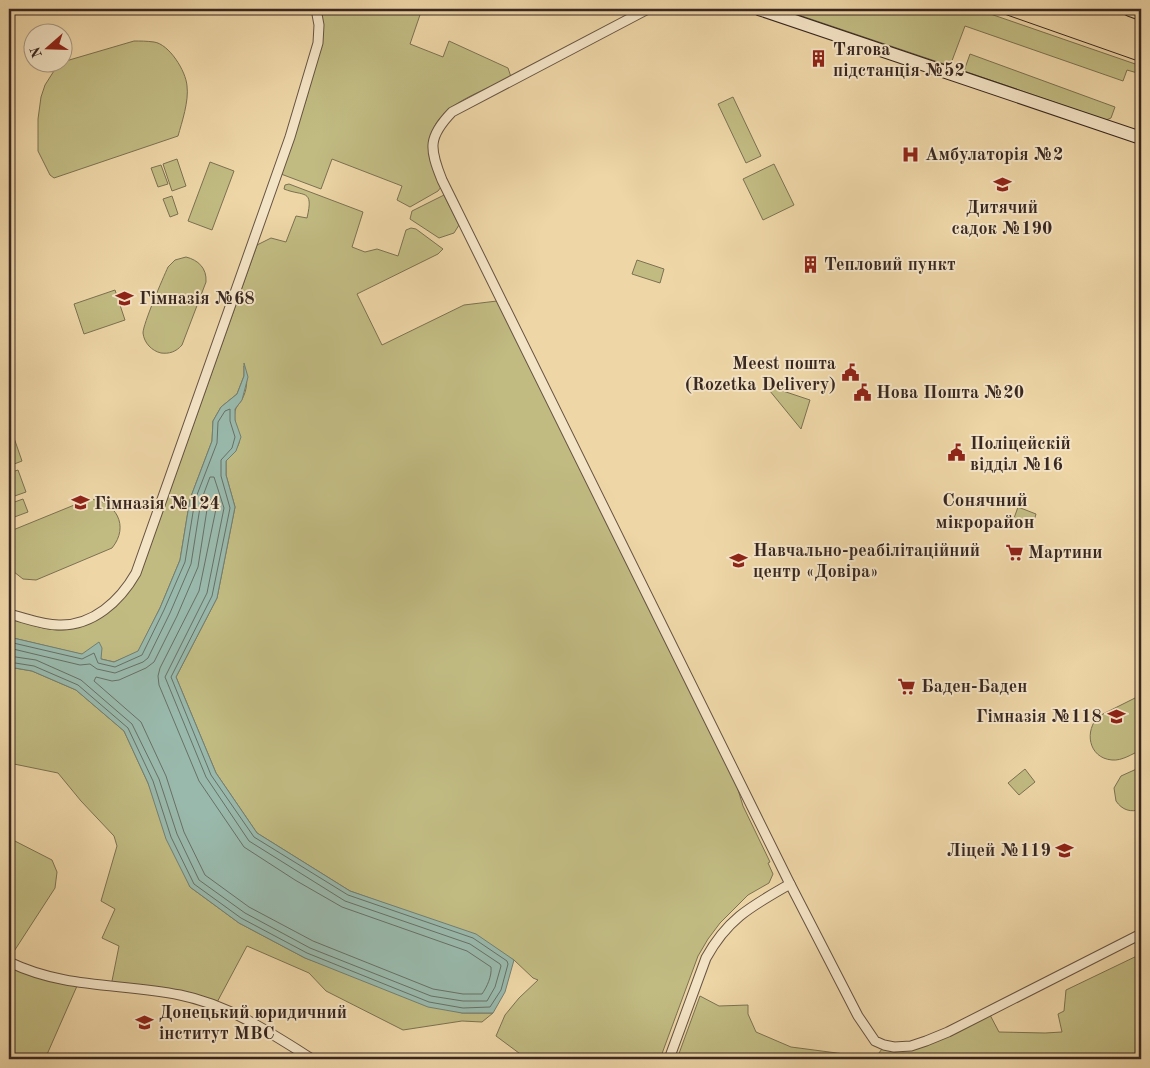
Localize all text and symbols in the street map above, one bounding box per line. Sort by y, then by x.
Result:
north arrow [22,22,72,72]
place label: Тягова підстанція №52 [833,41,965,80]
text: N [28,44,45,60]
building icon: Тягова підстанція №52 [809,49,829,69]
hospital icon: Амбулаторія №2 [901,144,921,164]
place label: Амбулаторія №2 [925,146,1063,164]
school or university icon: Дитячий садок №190 [992,174,1012,194]
place label: Дитячий садок №190 [951,199,1053,238]
building icon: Тепловий пункт [800,254,820,274]
place label: Тепловий пункт [824,256,956,274]
school or university icon: Гімназія №68 [115,288,135,308]
place label: Гімназія №68 [139,290,255,308]
place label: Meest пошта (Rozetka Delivery) [685,355,836,394]
public building icon: Meest пошта (Rozetka Delivery) [840,363,860,383]
public building icon: Нова Пошта №20 [852,382,872,402]
place label: Нова Пошта №20 [876,384,1024,402]
place label: Поліцейскій відділ №16 [970,435,1071,474]
public building icon: Поліцейскій відділ №16 [946,443,966,463]
district label: Сонячний мікрорайон [936,492,1034,533]
school or university icon: Гімназія №124 [70,493,90,513]
place label: Гімназія №124 [94,495,220,513]
place label: Навчально-реабілітаційний центр «Довіра» [753,542,980,581]
supermarket icon: Мартини [1004,542,1024,562]
place label: Мартини [1028,544,1102,562]
school or university icon: Навчально-реабілітаційний центр «Довіра» [729,550,749,570]
supermarket icon: Баден-Баден [897,676,917,696]
place label: Баден-Баден [921,678,1027,696]
school or university icon: Гімназія №118 [1106,706,1126,726]
place label: Гімназія №118 [976,708,1102,726]
school or university icon: Ліцей №119 [1055,840,1075,860]
place label: Ліцей №119 [947,842,1051,860]
place label: Донецький юридичний інститут МВС [159,1004,347,1043]
school or university icon: Донецький юридичний інститут МВС [135,1012,155,1032]

